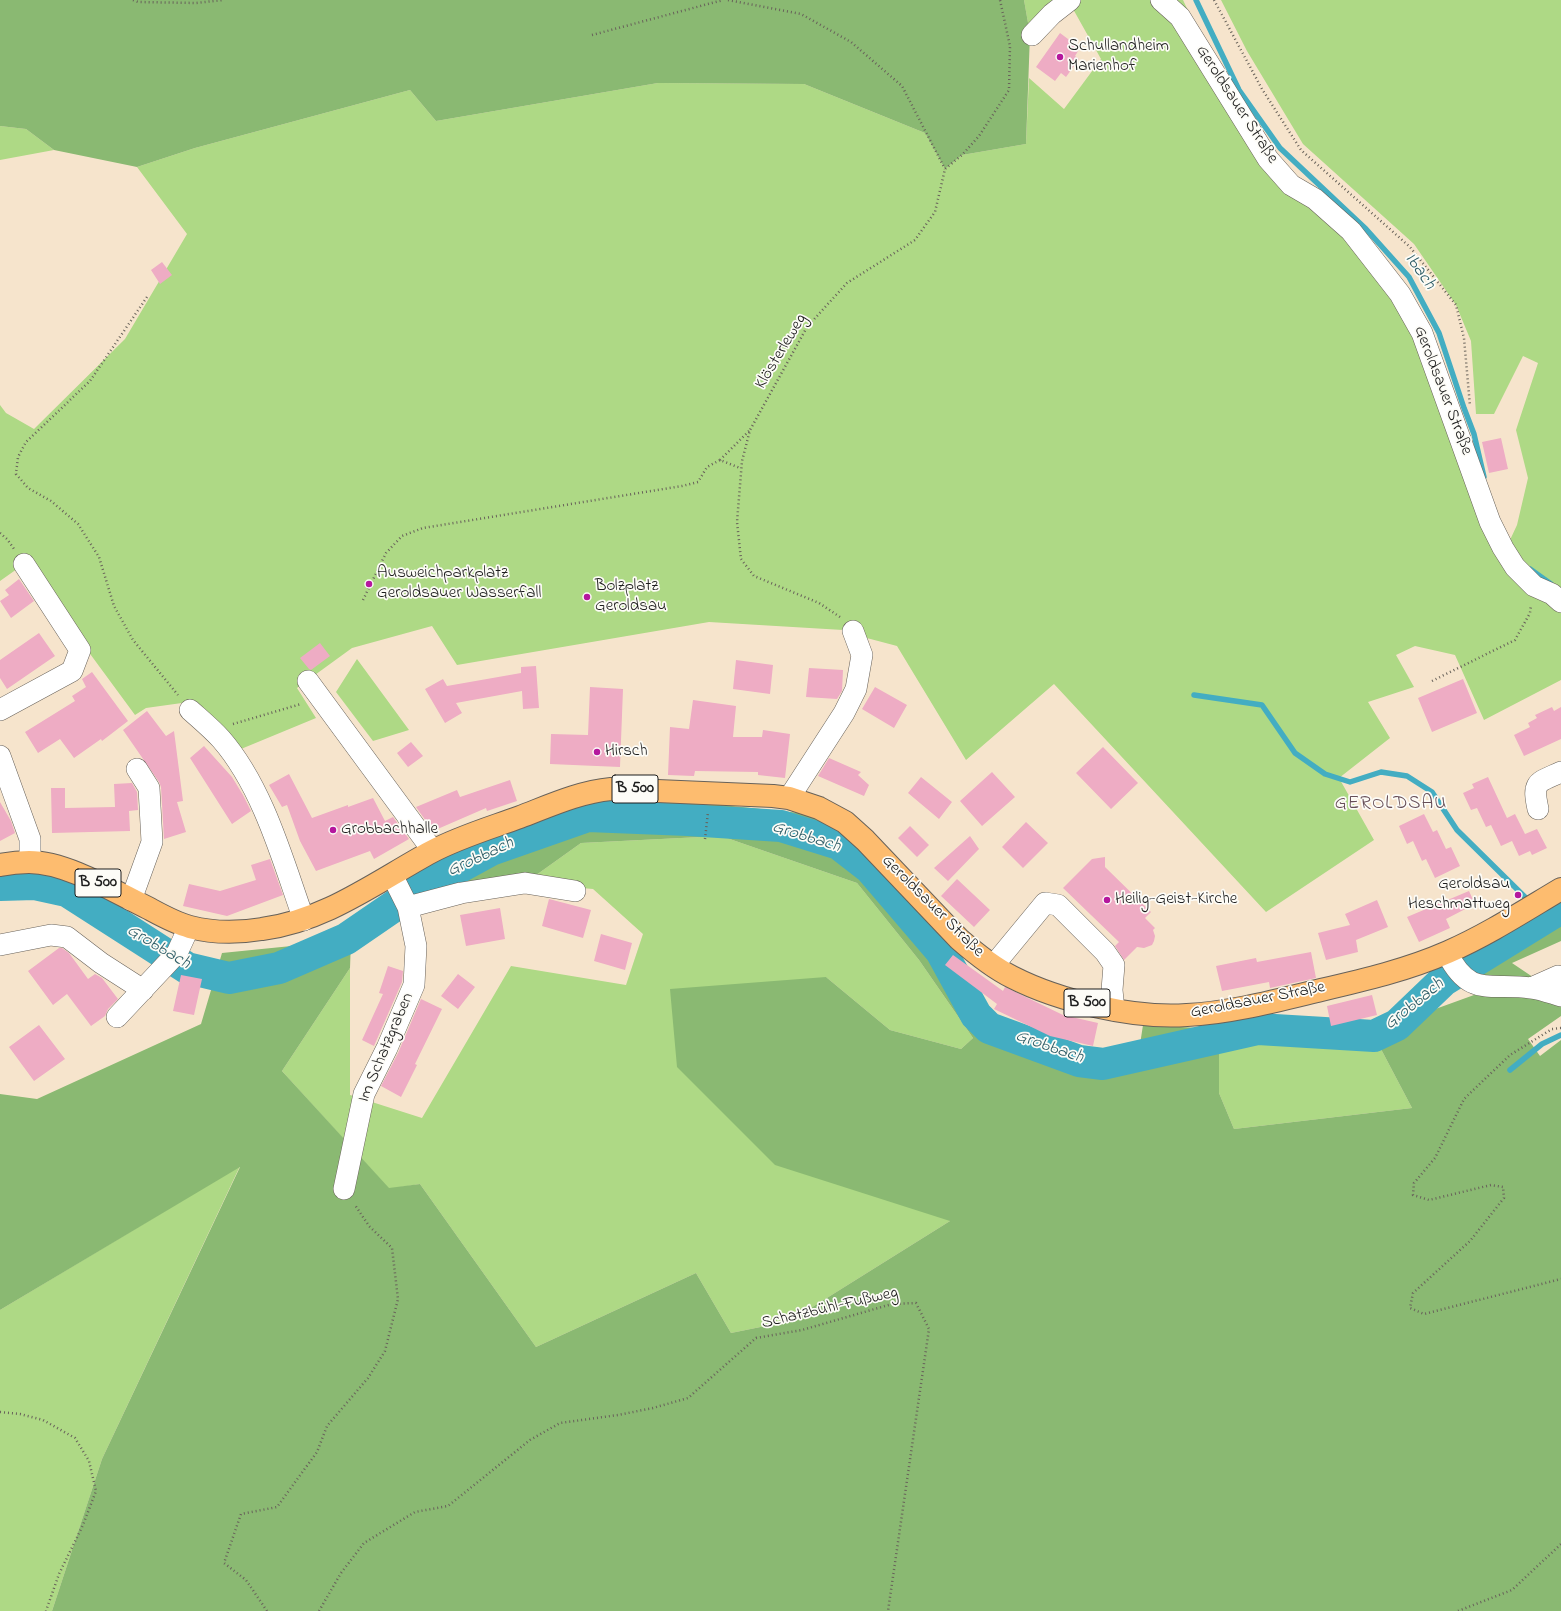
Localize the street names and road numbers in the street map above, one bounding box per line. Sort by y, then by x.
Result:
street label: Geroldsauer Straße [1190,42,1282,168]
street label: Klösterleweg [752,311,812,393]
street label: Geroldsauer Straße [1408,324,1476,458]
road number: B 500 [612,775,658,803]
street label: Geroldsauer Straße [877,852,987,962]
road number: B 500 [75,869,121,897]
street label: Geroldsauer Straße [1189,978,1327,1024]
road number: B 500 [1064,989,1110,1017]
street label: Im Schatzgraben [355,990,419,1106]
street label: Schatzbühl-Fußweg [760,1283,900,1335]

